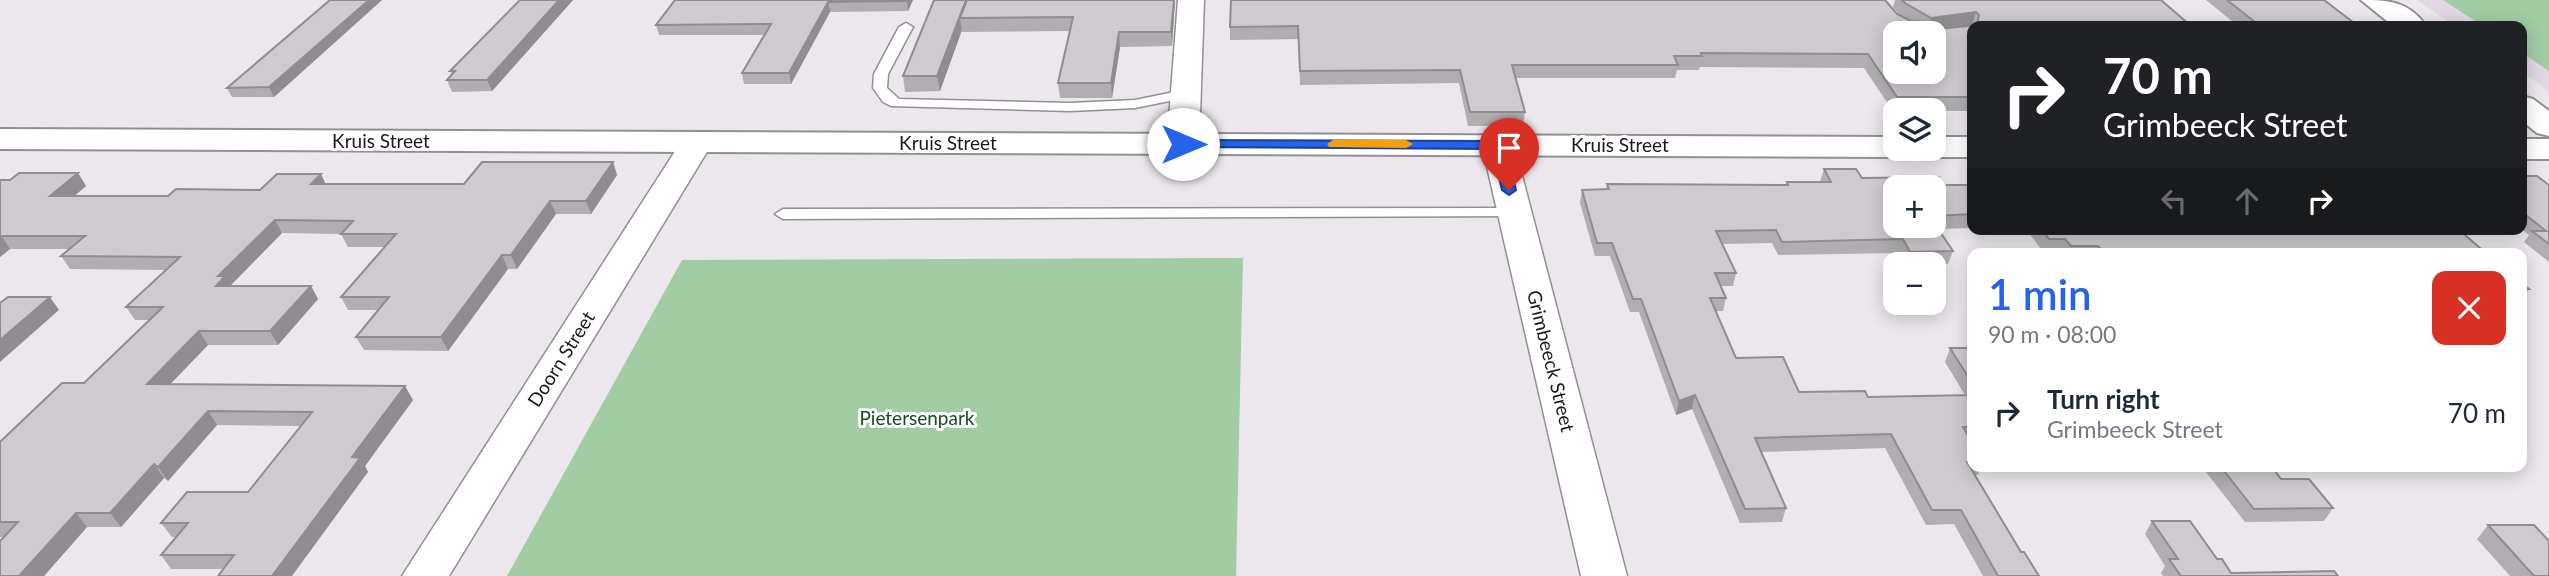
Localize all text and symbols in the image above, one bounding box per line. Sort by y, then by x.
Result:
map controls [1883,21,1946,315]
button: sound [1883,21,1946,84]
text: 70 m [2103,46,2213,104]
icon: right [1988,49,2079,140]
button: layers [1883,98,1946,161]
text: Grimbeeck Street [2103,105,2347,144]
position arrow [1146,107,1220,181]
pin [1479,118,1539,190]
street label: Kruis Street [332,129,430,152]
icon: arrive [1490,129,1528,167]
street label: Kruis Street [899,131,997,154]
street label: Kruis Street [1571,133,1669,156]
button: + [1883,175,1946,238]
icon: left [2155,182,2193,220]
icon: ahead [2228,182,2266,220]
icon: right [2301,182,2339,220]
button: − [1883,252,1946,315]
text: 1 min [1988,269,2092,319]
button: close [2432,271,2506,345]
street label: Grimbeeck Street [1523,288,1580,434]
street label: Doorn Street [522,307,599,411]
text: 90 m · 08:00 [1988,320,2116,348]
text: Turn right [2047,383,2160,415]
icon: right [1988,394,2026,432]
text: 70 m [2448,397,2506,429]
park label: Pietersenpark [859,406,975,429]
text: Grimbeeck Street [2047,415,2223,443]

